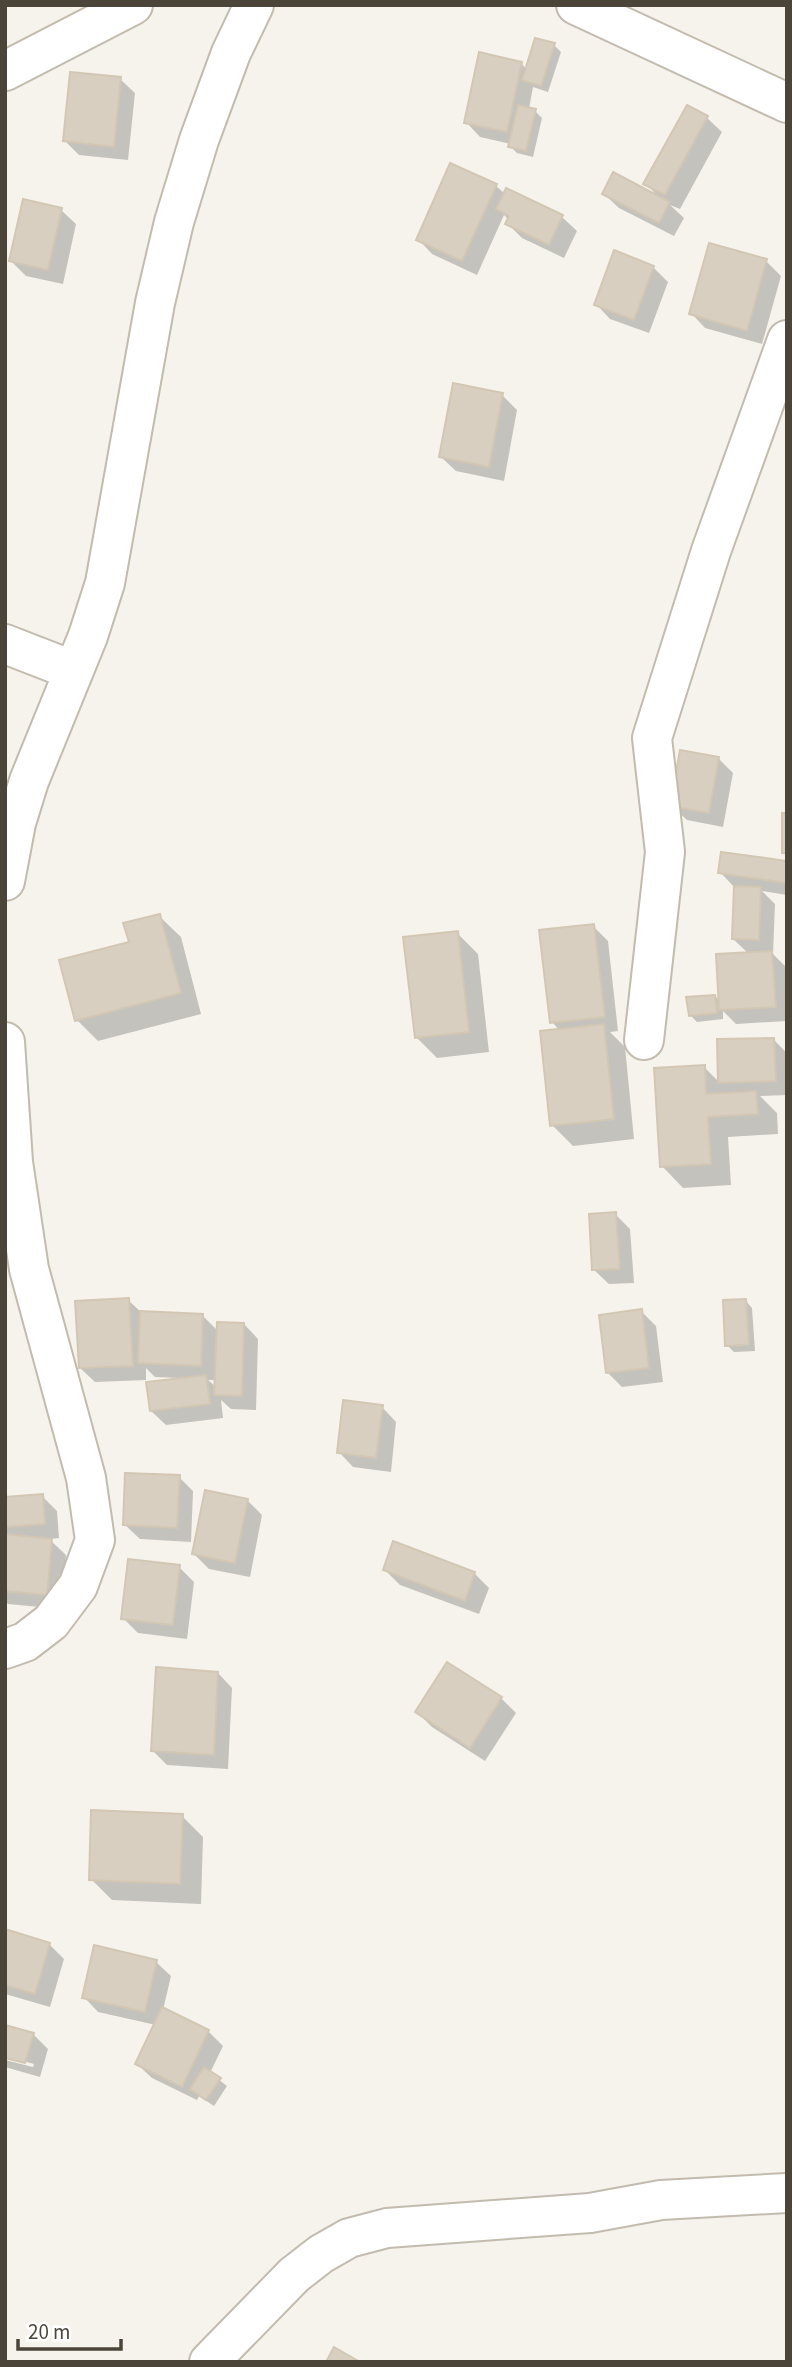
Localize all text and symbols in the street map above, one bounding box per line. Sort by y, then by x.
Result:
scale bar [18,2308,121,2352]
text: 20 m [28,2317,70,2347]

